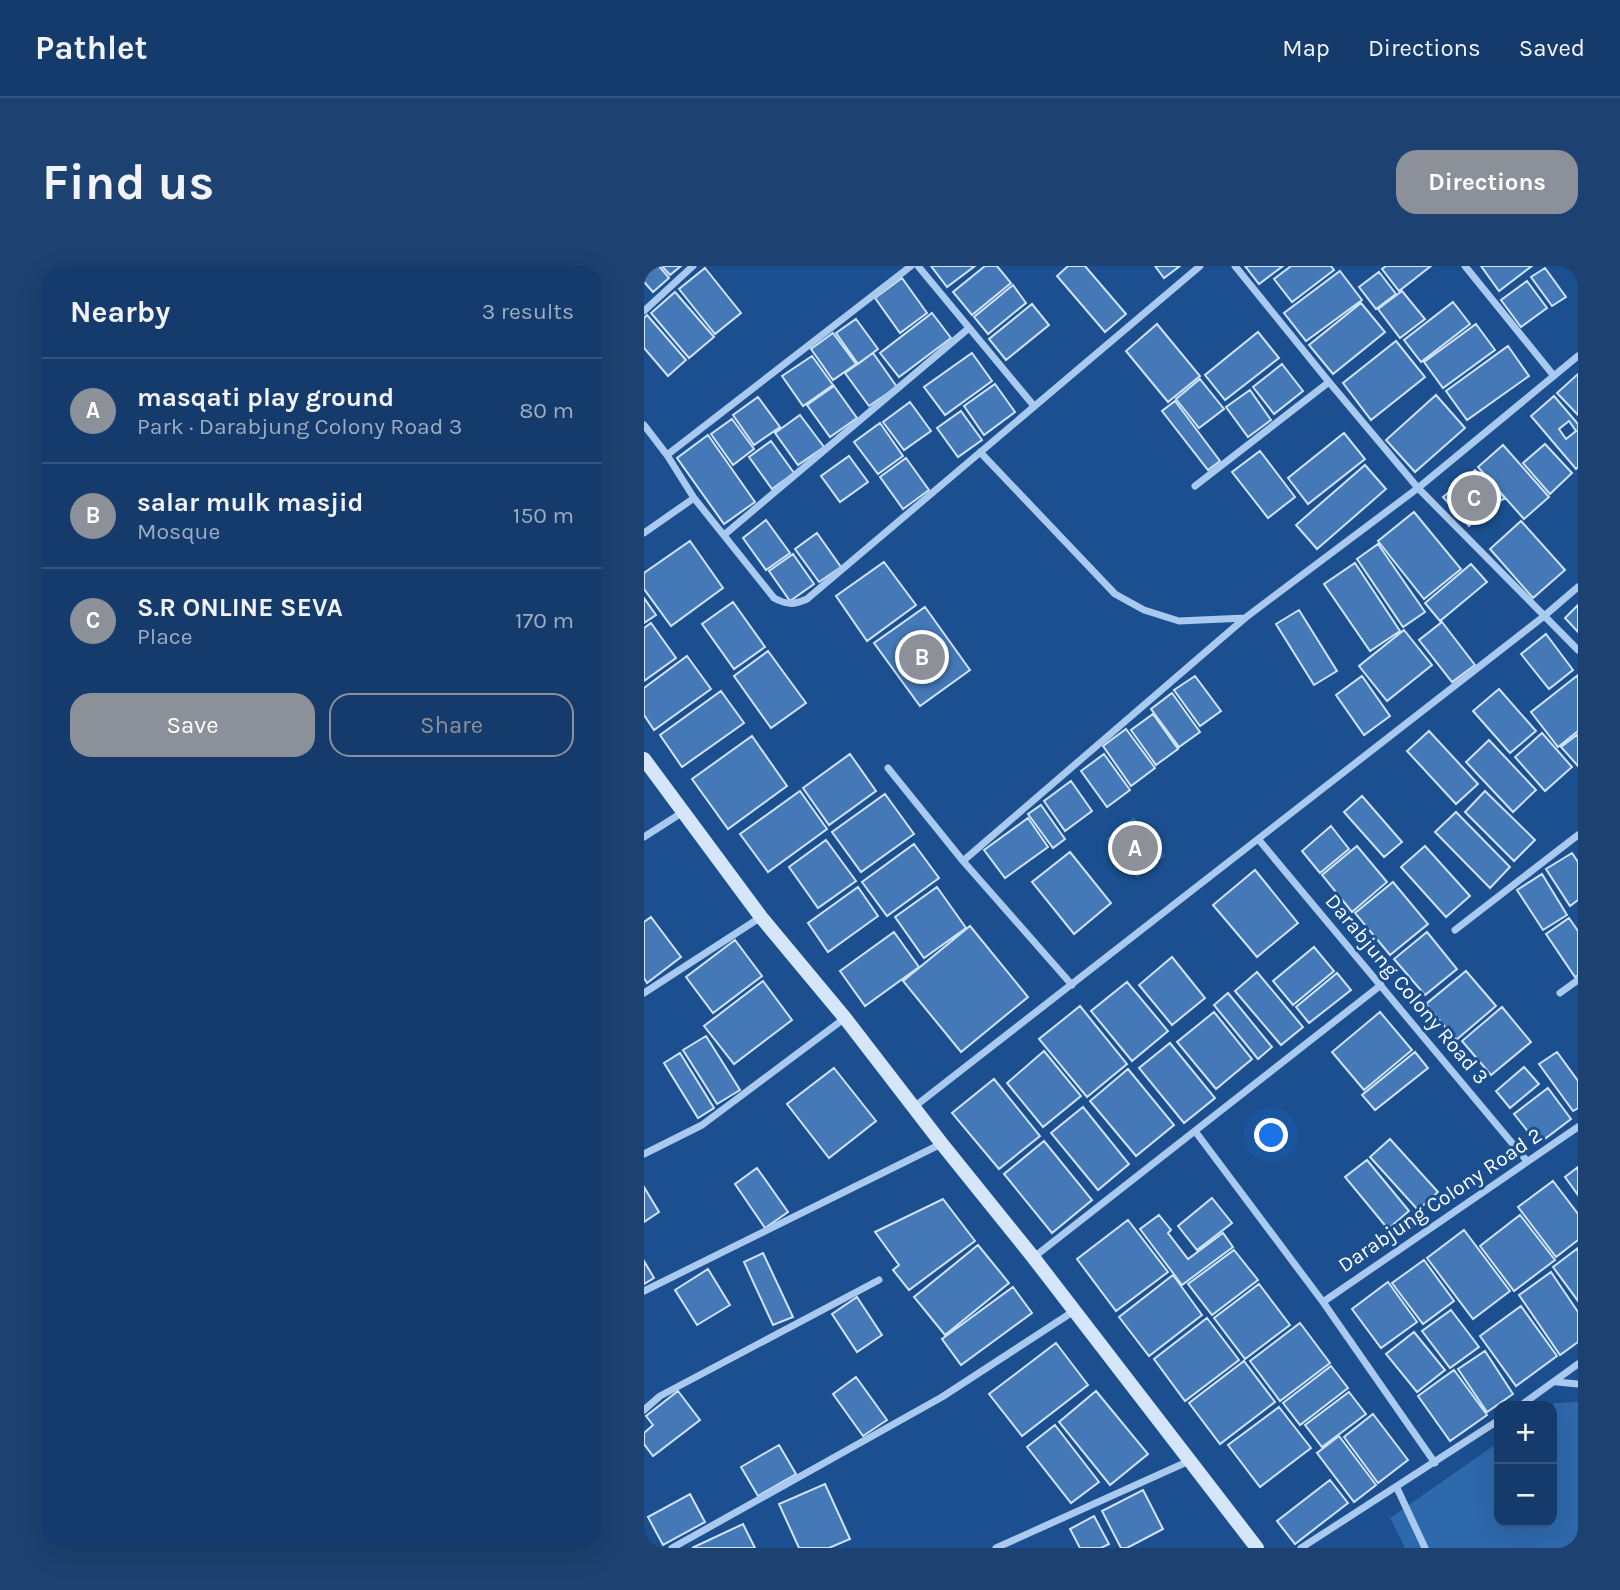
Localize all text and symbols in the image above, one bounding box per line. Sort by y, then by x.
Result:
text: Pathlet [35,29,148,67]
text: Map [1282,34,1330,62]
text: Directions [1368,34,1481,62]
text: Saved [1519,34,1585,62]
button: Directions [1396,150,1578,214]
text: Find us [42,154,214,211]
text: Nearby [70,294,170,330]
text: 3 results [482,298,574,325]
text: masqati play ground [137,382,394,413]
text: A [86,397,100,424]
text: 80 m [519,397,574,424]
text: Park · Darabjung Colony Road 3 [137,413,462,440]
pin: C [1451,472,1497,524]
text: salar mulk masjid [137,487,364,518]
text: B [86,502,100,529]
text: 150 m [513,502,574,529]
text: Mosque [137,518,220,545]
text: S.R ONLINE SEVA [137,592,343,623]
text: C [86,607,100,634]
text: 170 m [515,607,574,634]
text: Place [137,623,193,650]
pin: B [899,631,945,683]
button: Save [70,693,315,757]
button: Share [329,693,574,757]
pin: A [1112,822,1158,874]
street label: Darabjung Colony Road 3 [1320,889,1494,1089]
your location [1254,1118,1288,1152]
street label: Darabjung Colony Road 2 [1334,1123,1546,1277]
map controls [1494,1401,1557,1527]
button: + [1494,1401,1557,1464]
button: − [1494,1464,1557,1527]

